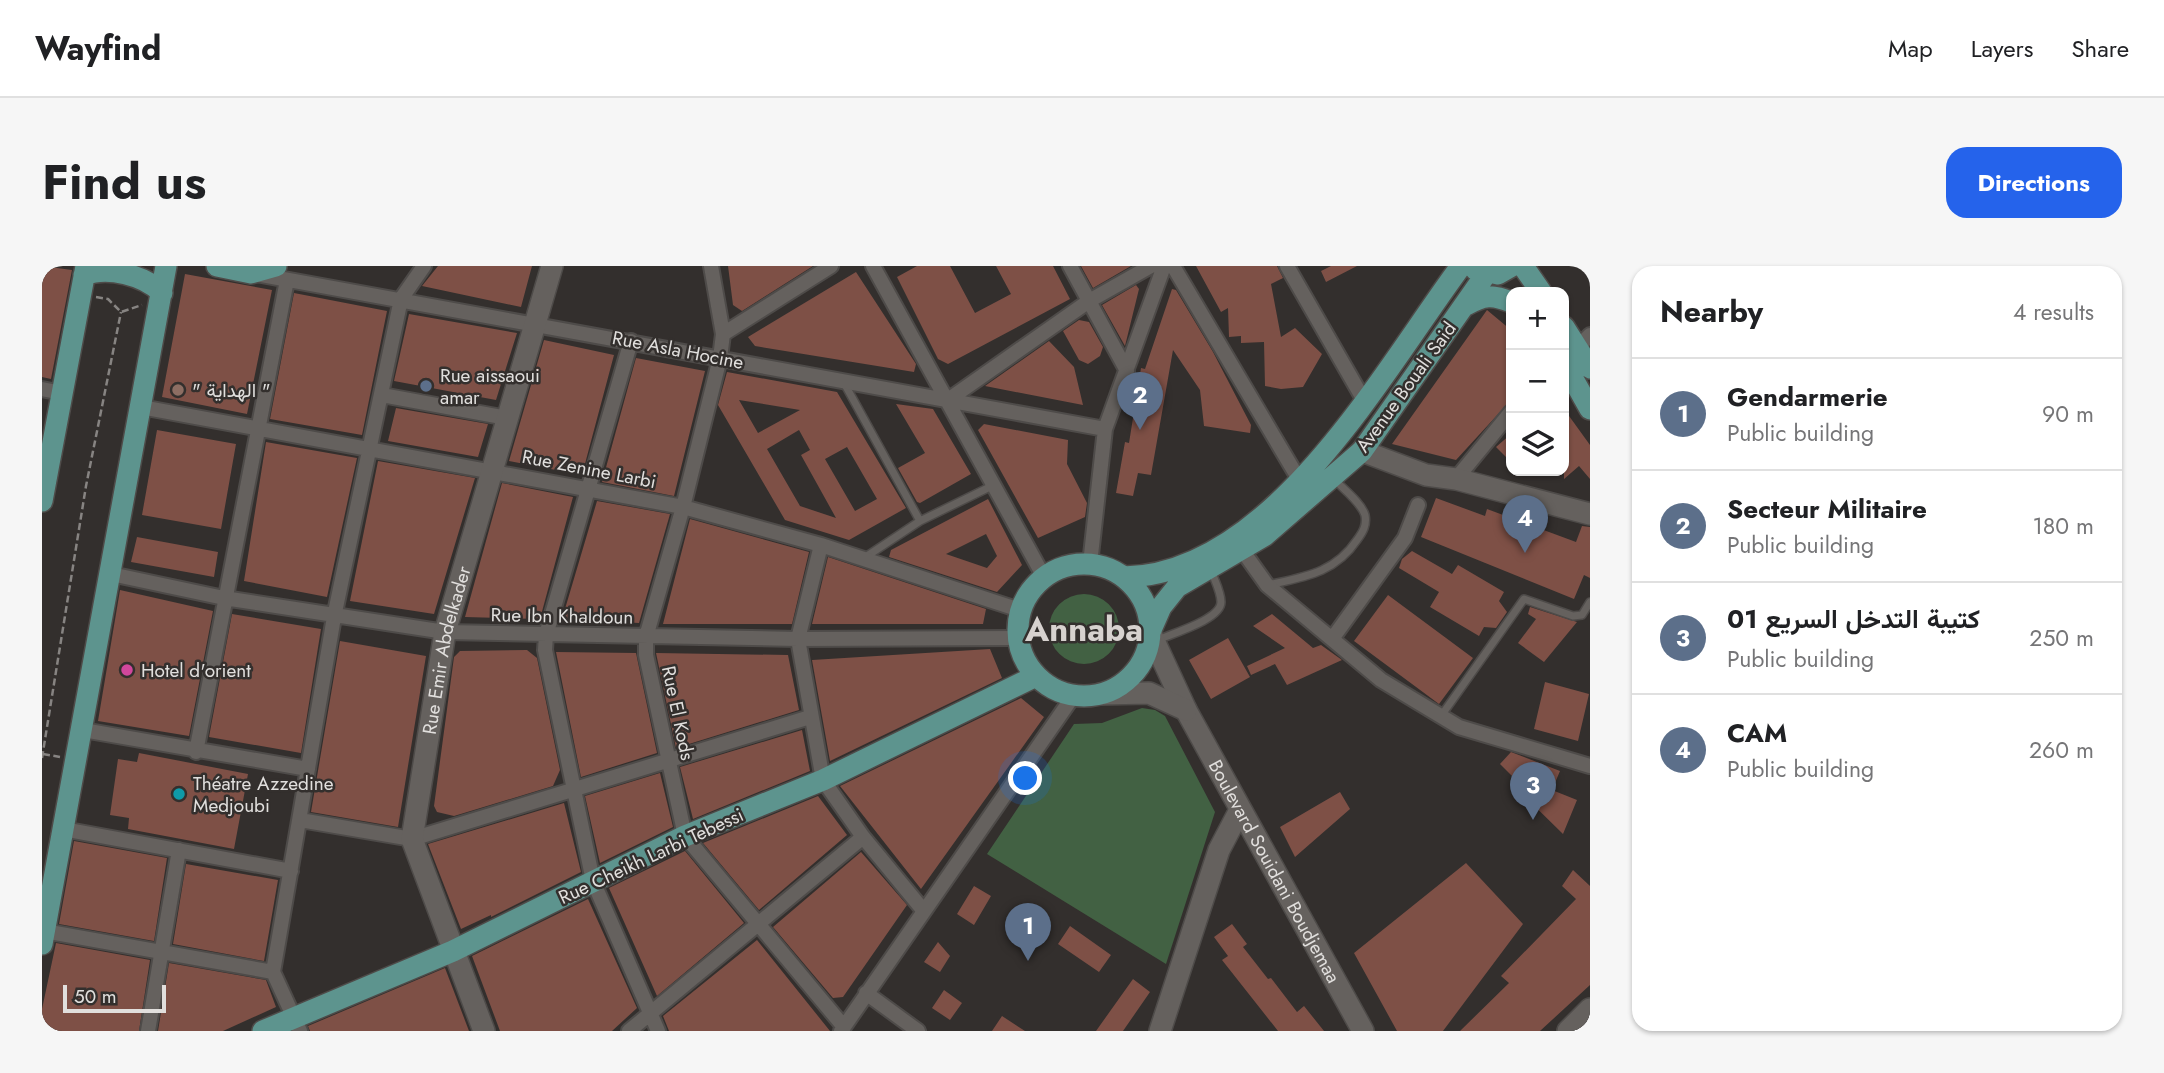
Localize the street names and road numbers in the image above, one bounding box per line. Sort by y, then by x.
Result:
street label: Avenue Bouali Said [1349,316,1463,458]
street label: Rue Asla Hocine [610,324,746,376]
street label: Rue Zenine Larbi [520,443,658,495]
street label: Rue Emir Abdelkader [415,562,477,736]
street label: Rue Ibn Khaldoun [490,601,634,631]
street label: Rue El Kods [655,663,701,763]
street label: Boulevard Souidani Boudjemaa [1202,755,1347,988]
street label: Rue Cheikh Larbi Tebessi [554,801,748,911]

